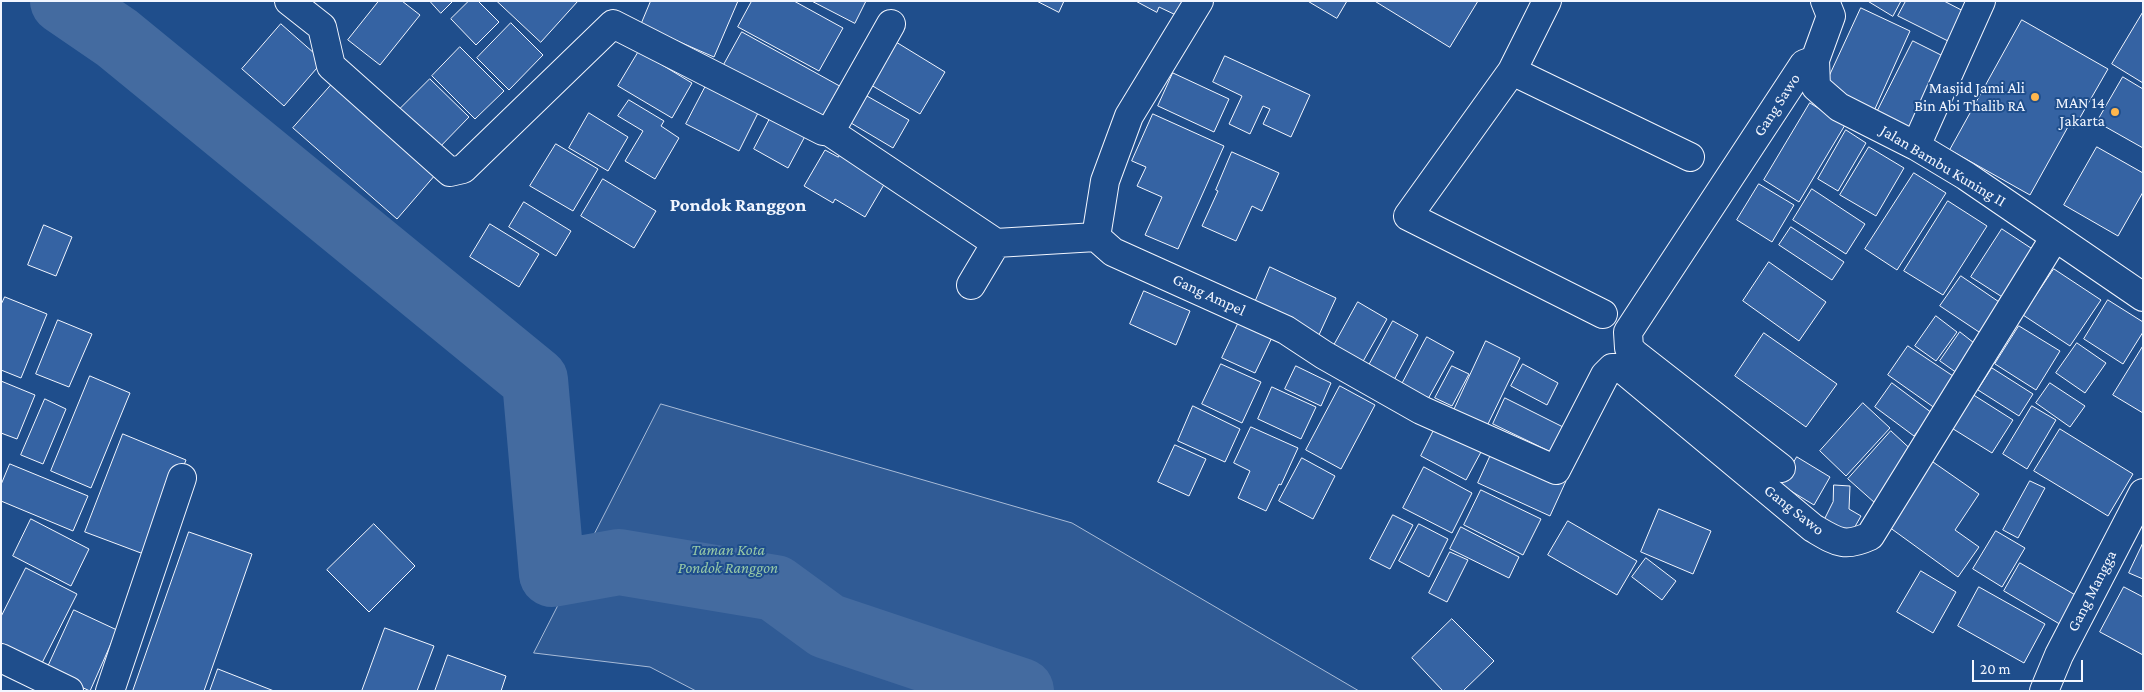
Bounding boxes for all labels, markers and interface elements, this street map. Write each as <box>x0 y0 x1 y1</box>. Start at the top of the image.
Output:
street label: Gang Sawo <box>1750 70 1804 140</box>
place label: Masjid Jami Ali Bin Abi Thalib RA <box>1914 78 2025 116</box>
marker: Masjid Jami Ali Bin Abi Thalib RA <box>2029 91 2041 103</box>
place label: MAN 14 Jakarta <box>2056 93 2105 131</box>
marker: MAN 14 Jakarta <box>2109 106 2121 118</box>
street label: Jalan Bambu Kuning II <box>1877 121 2009 211</box>
district label: Pondok Ranggon <box>670 194 806 216</box>
street label: Gang Ampel <box>1169 270 1249 320</box>
street label: Gang Sawo <box>1760 481 1828 539</box>
park label: Taman Kota Pondok Ranggon <box>678 540 778 578</box>
street label: Gang Mangga <box>2063 547 2121 635</box>
scale bar <box>1974 650 2085 682</box>
text: 20 m <box>1980 661 2011 677</box>

